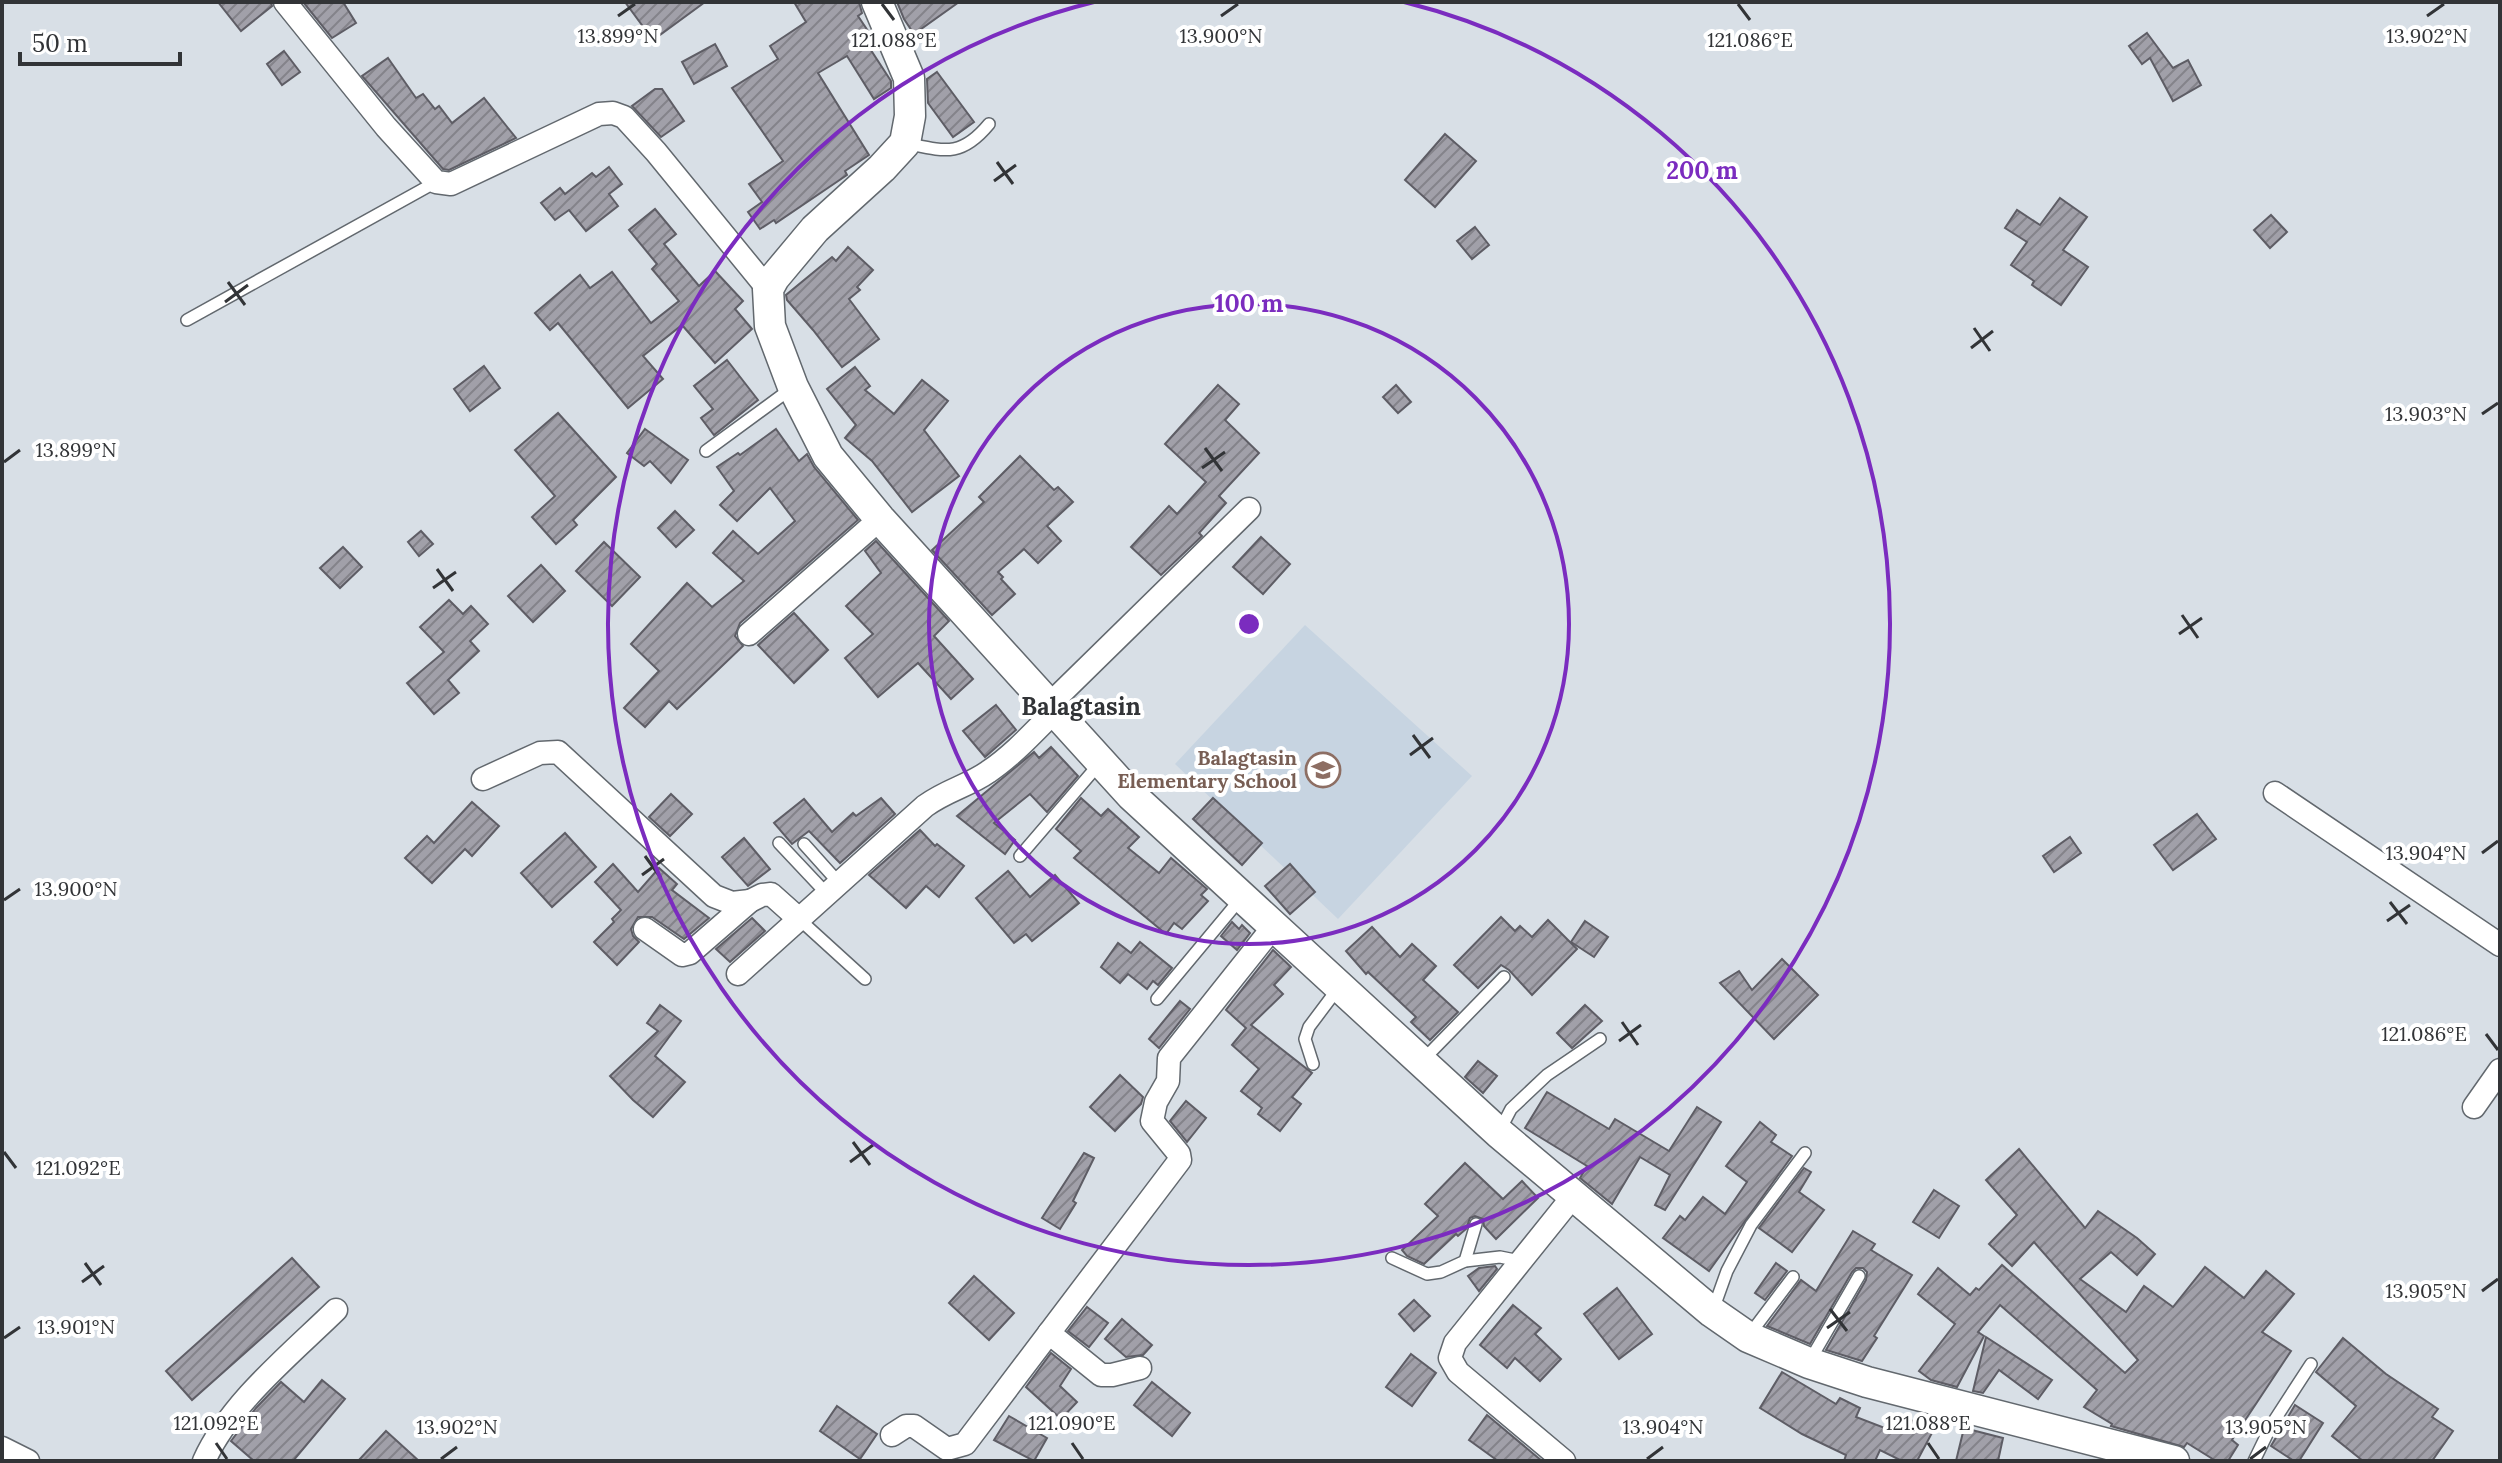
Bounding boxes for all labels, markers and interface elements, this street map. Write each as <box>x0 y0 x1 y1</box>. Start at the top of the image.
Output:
scale bar <box>20 16 180 66</box>
text: 13.899°N <box>578 23 658 48</box>
text: 13.900°N <box>1179 23 1263 48</box>
text: 13.902°N <box>2386 23 2468 48</box>
text: 121.088°E <box>851 27 937 52</box>
text: 121.086°E <box>1707 27 1793 52</box>
text: 50 m <box>32 28 88 59</box>
text: 200 m <box>1666 155 1738 186</box>
text: 100 m <box>1215 288 1283 319</box>
text: 13.903°N <box>2385 401 2467 426</box>
text: 13.899°N <box>36 437 116 462</box>
centre of rings <box>1235 610 1263 638</box>
district label: Balagtasin <box>1021 691 1141 722</box>
place label: Balagtasin Elementary School <box>1117 745 1297 793</box>
school or university icon: Balagtasin Elementary School <box>1304 751 1342 789</box>
text: 13.904°N <box>2385 840 2467 865</box>
text: 13.900°N <box>34 876 118 901</box>
text: 121.086°E <box>2381 1021 2467 1046</box>
text: 121.092°E <box>35 1155 121 1180</box>
text: 13.905°N <box>2385 1278 2467 1303</box>
text: 13.901°N <box>37 1314 115 1339</box>
text: 121.092°E <box>173 1410 259 1435</box>
text: 121.090°E <box>1029 1410 1115 1435</box>
text: 121.088°E <box>1885 1410 1971 1435</box>
text: 13.902°N <box>416 1414 498 1439</box>
text: 13.904°N <box>1622 1414 1704 1439</box>
text: 13.905°N <box>2225 1414 2307 1439</box>

